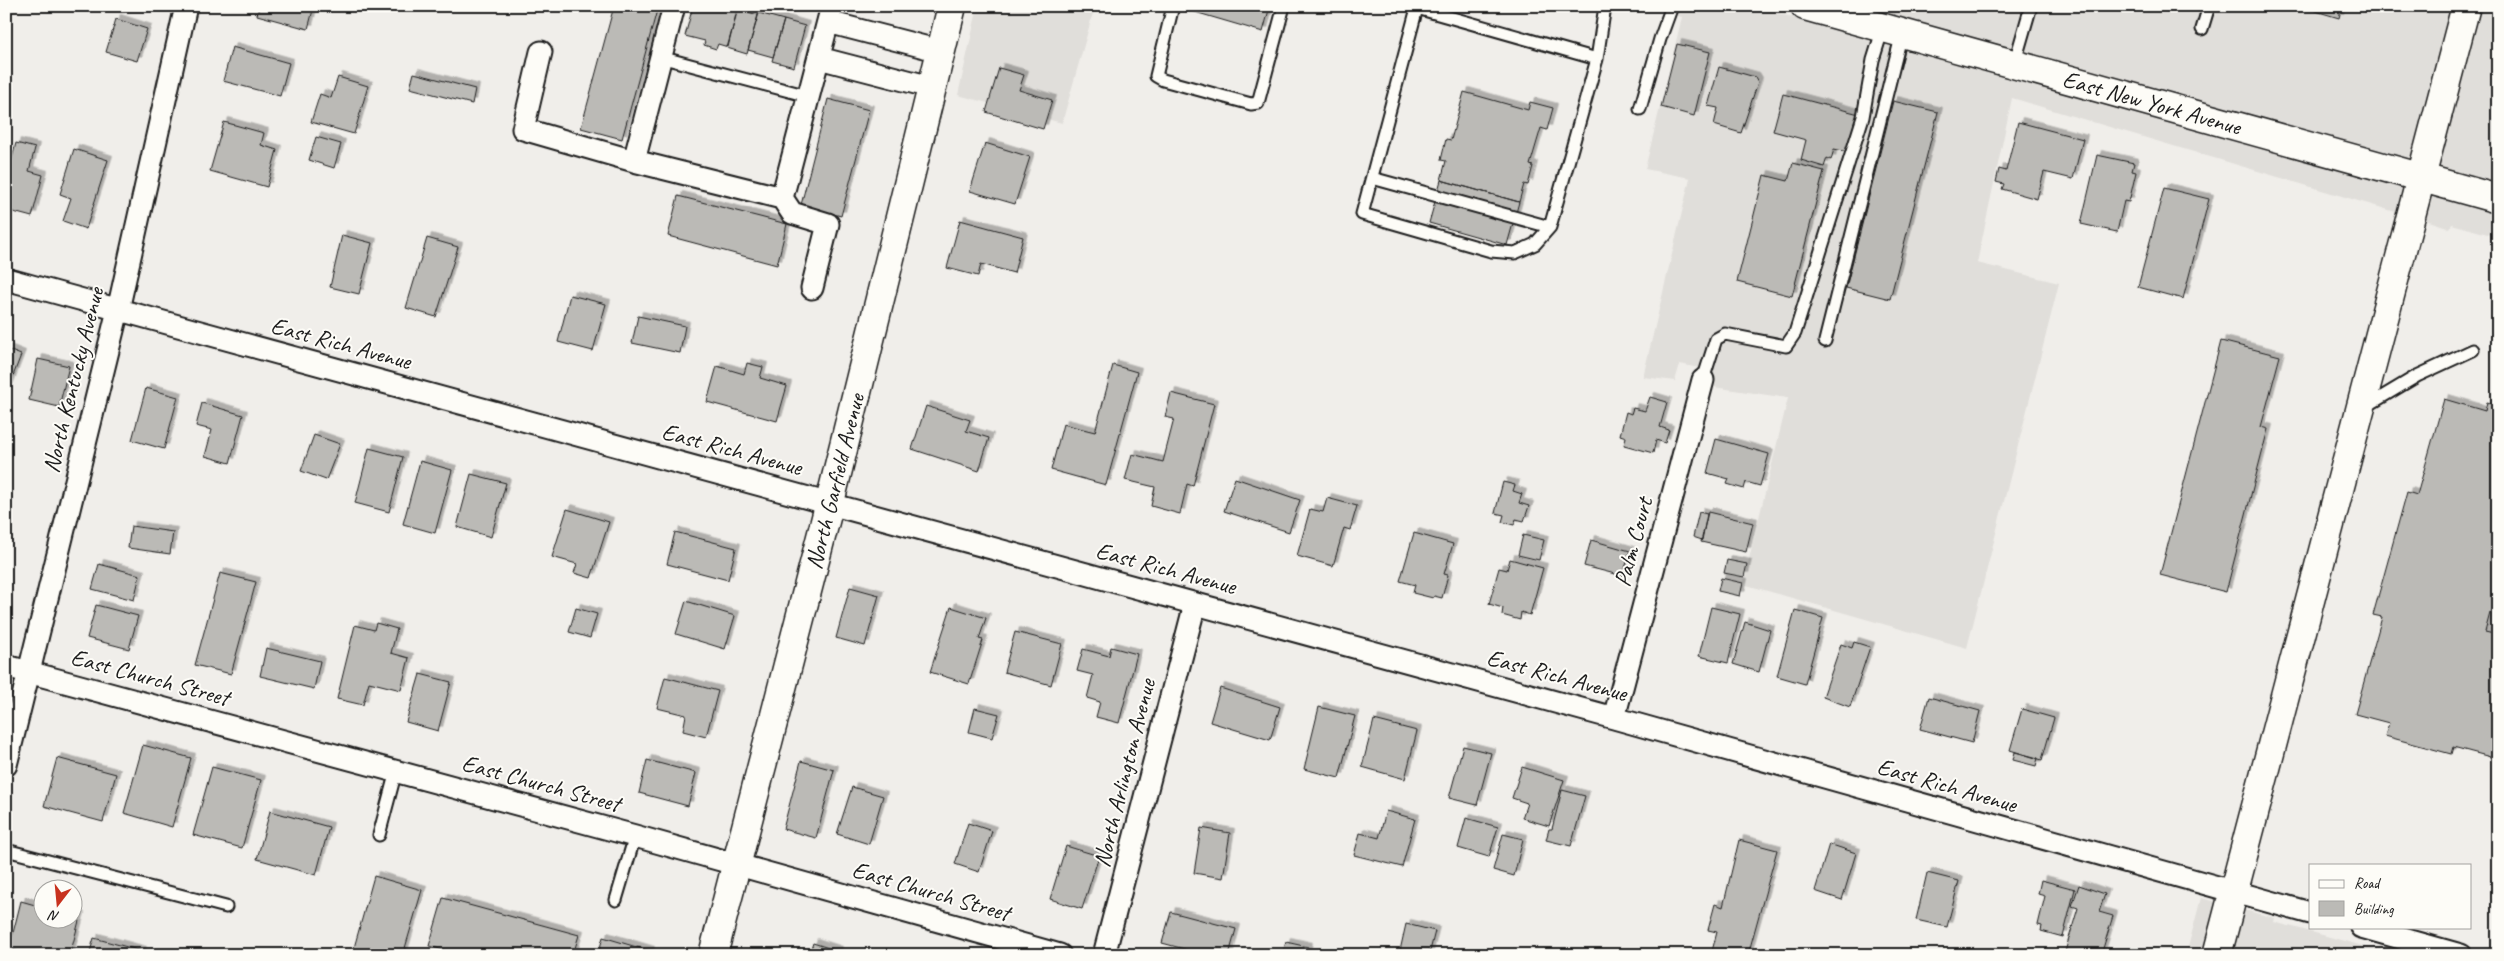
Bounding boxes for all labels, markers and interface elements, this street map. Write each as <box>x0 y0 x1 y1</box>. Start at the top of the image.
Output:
street label: East New York Avenue <box>2059 64 2246 142</box>
street label: North Kentucky Avenue <box>36 282 111 476</box>
street label: East Rich Avenue <box>268 310 416 377</box>
street label: North Garfield Avenue <box>798 388 872 572</box>
street label: East Rich Avenue <box>659 416 807 483</box>
street label: Palm Court <box>1607 492 1660 590</box>
street label: East Rich Avenue <box>1093 535 1241 602</box>
street label: East Church Street <box>68 642 235 713</box>
street label: East Rich Avenue <box>1484 642 1632 709</box>
street label: North Arlington Avenue <box>1086 674 1162 870</box>
street label: East Church Street <box>459 748 626 819</box>
street label: East Rich Avenue <box>1874 751 2022 820</box>
street label: East Church Street <box>849 854 1016 929</box>
legend <box>2309 864 2472 928</box>
text: Road <box>2354 874 2381 893</box>
north arrow <box>32 878 82 928</box>
text: Building <box>2354 900 2394 919</box>
text: N <box>46 906 61 925</box>

